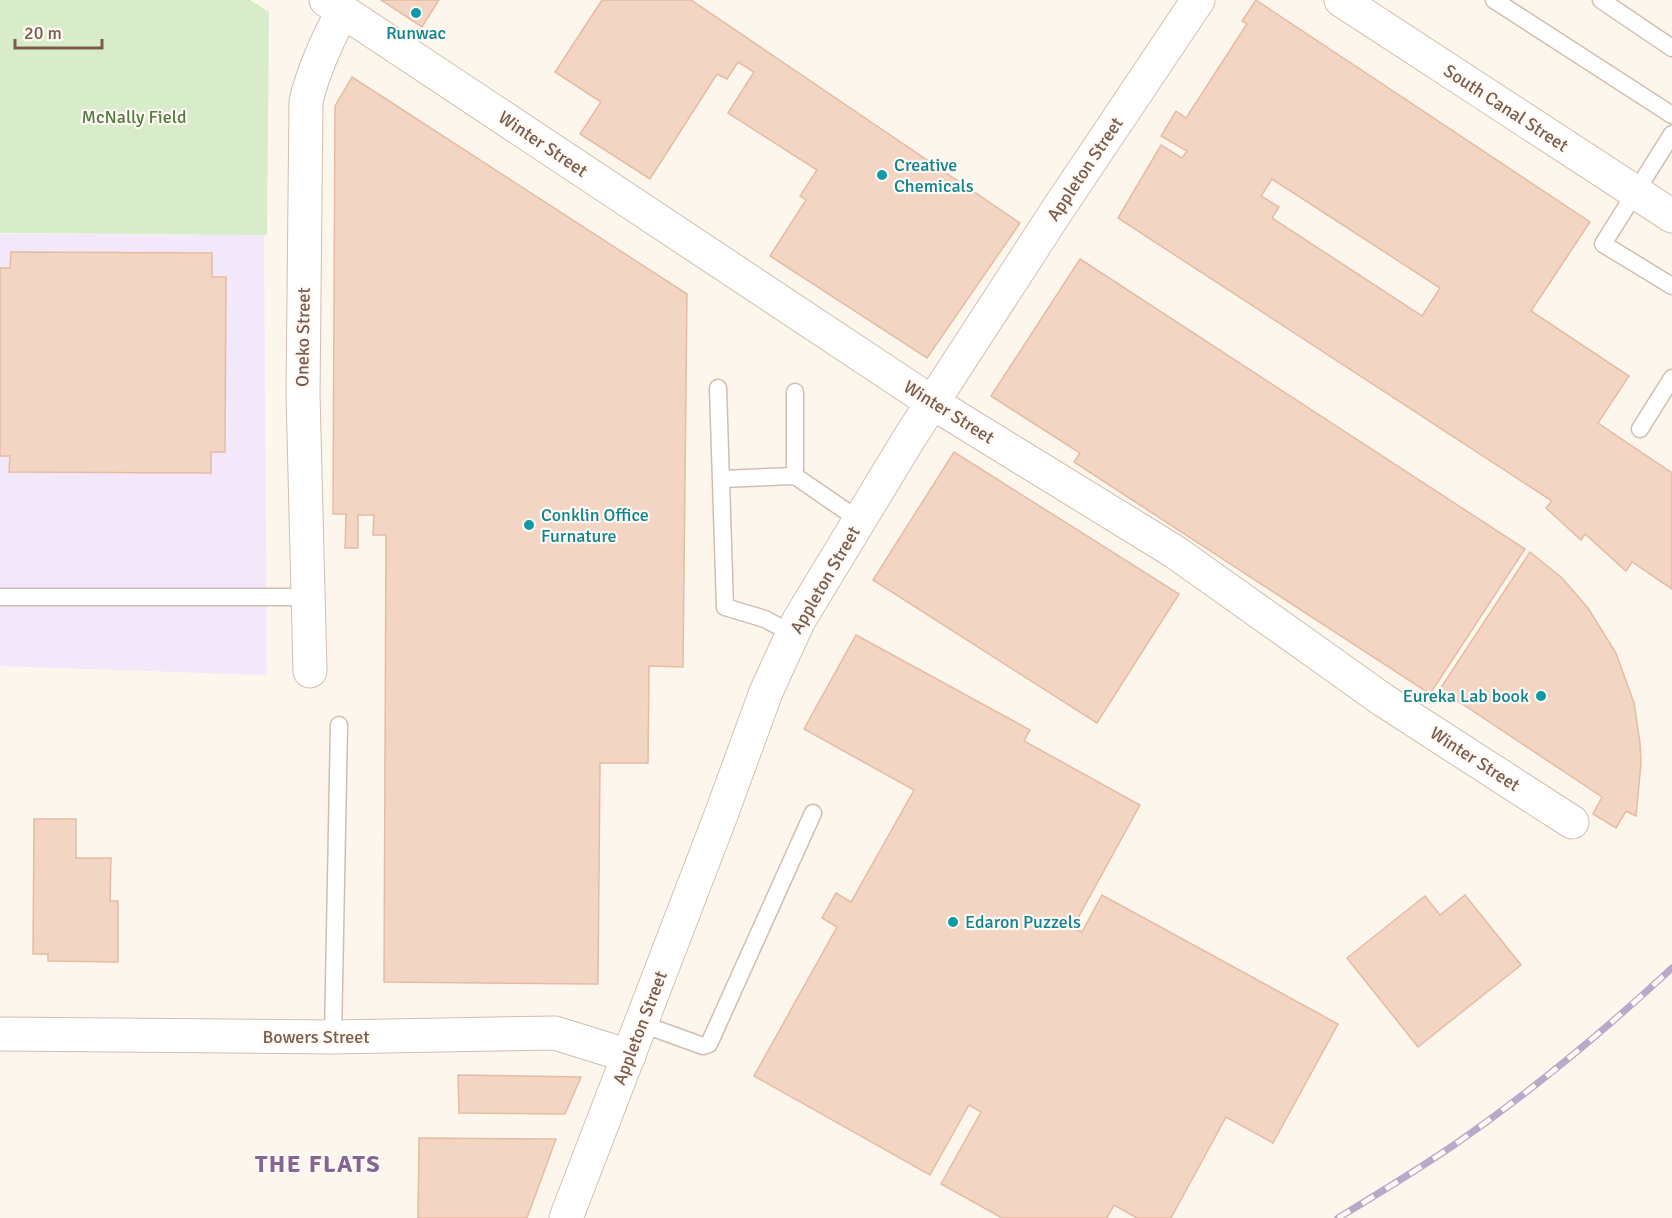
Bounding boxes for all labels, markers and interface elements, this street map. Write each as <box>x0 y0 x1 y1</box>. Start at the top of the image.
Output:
marker: Runwac <box>409 6 423 20</box>
scale bar <box>15 12 102 50</box>
text: 20 m <box>24 22 62 44</box>
place label: Runwac <box>386 22 446 44</box>
street label: South Canal Street <box>1440 59 1572 157</box>
park label: McNally Field <box>82 106 186 128</box>
street label: Winter Street <box>494 106 592 182</box>
street label: Appleton Street <box>1042 113 1128 225</box>
place label: Creative Chemicals <box>894 154 974 197</box>
marker: Creative Chemicals <box>875 168 889 182</box>
street label: Oneko Street <box>291 287 315 387</box>
street label: Winter Street <box>900 375 998 449</box>
place label: Conklin Office Furnature <box>541 504 649 547</box>
marker: Conklin Office Furnature <box>522 518 536 532</box>
street label: Appleton Street <box>785 522 865 638</box>
place label: Eureka Lab book <box>1403 685 1529 707</box>
marker: Eureka Lab book <box>1534 689 1548 703</box>
street label: Winter Street <box>1426 722 1524 796</box>
place label: Edaron Puzzels <box>965 911 1081 933</box>
marker: Edaron Puzzels <box>946 915 960 929</box>
street label: Appleton Street <box>608 968 672 1088</box>
street label: Bowers Street <box>262 1026 370 1048</box>
district label: THE FLATS <box>255 1149 381 1179</box>

